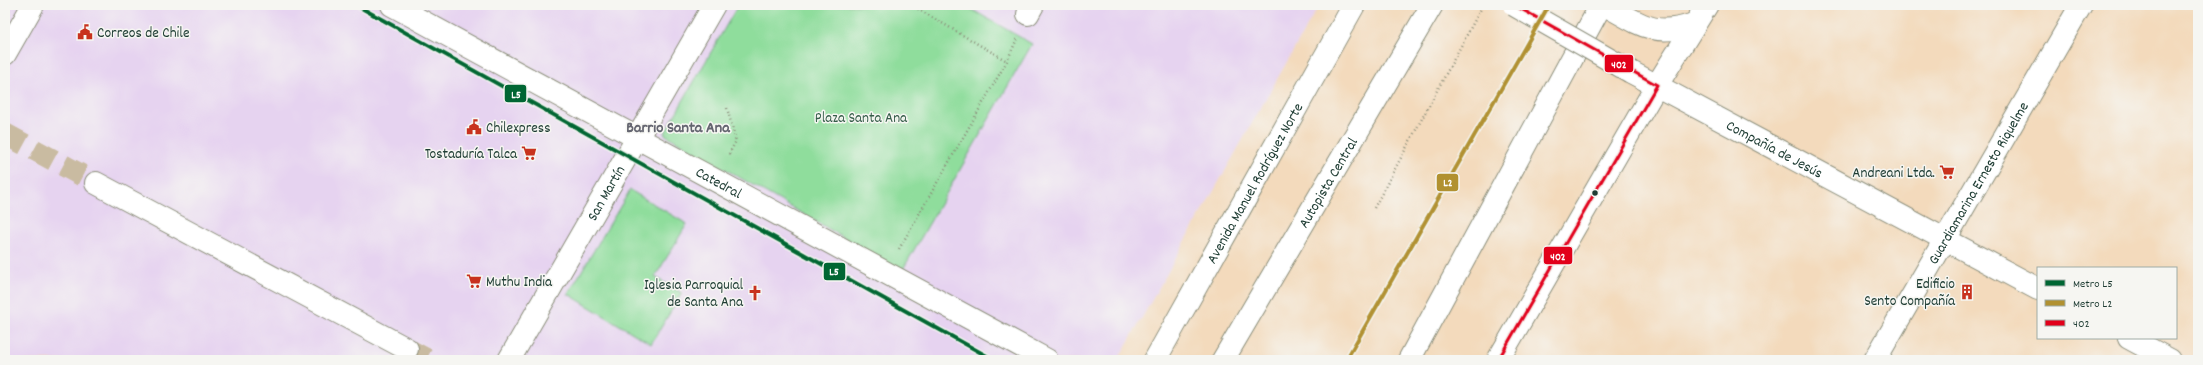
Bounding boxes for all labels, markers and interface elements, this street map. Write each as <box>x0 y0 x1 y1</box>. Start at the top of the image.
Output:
public building icon: Correos de Chile <box>76 23 94 41</box>
place label: Correos de Chile <box>97 23 190 45</box>
line badge: 402 <box>1604 54 1634 73</box>
text: 402 <box>1611 58 1627 74</box>
line badge: L5 <box>504 84 527 103</box>
text: L5 <box>511 88 521 104</box>
street label: Guardiamarina Ernesto Riquelme <box>1924 98 2036 269</box>
street label: Avenida Manuel Rodríguez Norte <box>1202 99 1310 268</box>
park label: Plaza Santa Ana <box>815 108 908 130</box>
street label: Compañía de Jesús <box>1722 116 1826 185</box>
district label: Barrio Santa Ana <box>626 117 731 140</box>
public building icon: Chilexpress <box>465 118 483 136</box>
place label: Chilexpress <box>486 118 550 140</box>
street label: Autopista Central <box>1294 134 1365 233</box>
place label: Tostaduría Talca <box>425 144 518 166</box>
supermarket icon: Tostaduría Talca <box>520 144 538 162</box>
street label: San Martín <box>583 162 632 226</box>
street label: Catedral <box>691 162 746 206</box>
place label: Andreani Ltda. <box>1852 163 1935 185</box>
supermarket icon: Andreani Ltda. <box>1938 163 1956 181</box>
line badge: L2 <box>1436 173 1459 192</box>
text: L2 <box>1443 176 1453 192</box>
unlabelled marker <box>1590 188 1600 198</box>
line badge: 402 <box>1543 246 1573 265</box>
text: 402 <box>1550 250 1566 266</box>
line badge: L5 <box>823 262 846 281</box>
text: L5 <box>829 265 839 281</box>
legend <box>2037 267 2177 339</box>
supermarket icon: Muthu India <box>465 272 483 290</box>
place label: Muthu India <box>486 272 553 294</box>
place label: Edificio Sento Compañía <box>1864 274 1956 313</box>
place label: Iglesia Parroquial de Santa Ana <box>644 275 744 314</box>
text: Metro L5 <box>2073 276 2113 293</box>
building icon: Edificio Sento Compañía <box>1958 283 1976 301</box>
church icon: Iglesia Parroquial de Santa Ana <box>746 284 764 302</box>
text: Metro L2 <box>2073 296 2112 313</box>
text: 402 <box>2073 316 2090 333</box>

